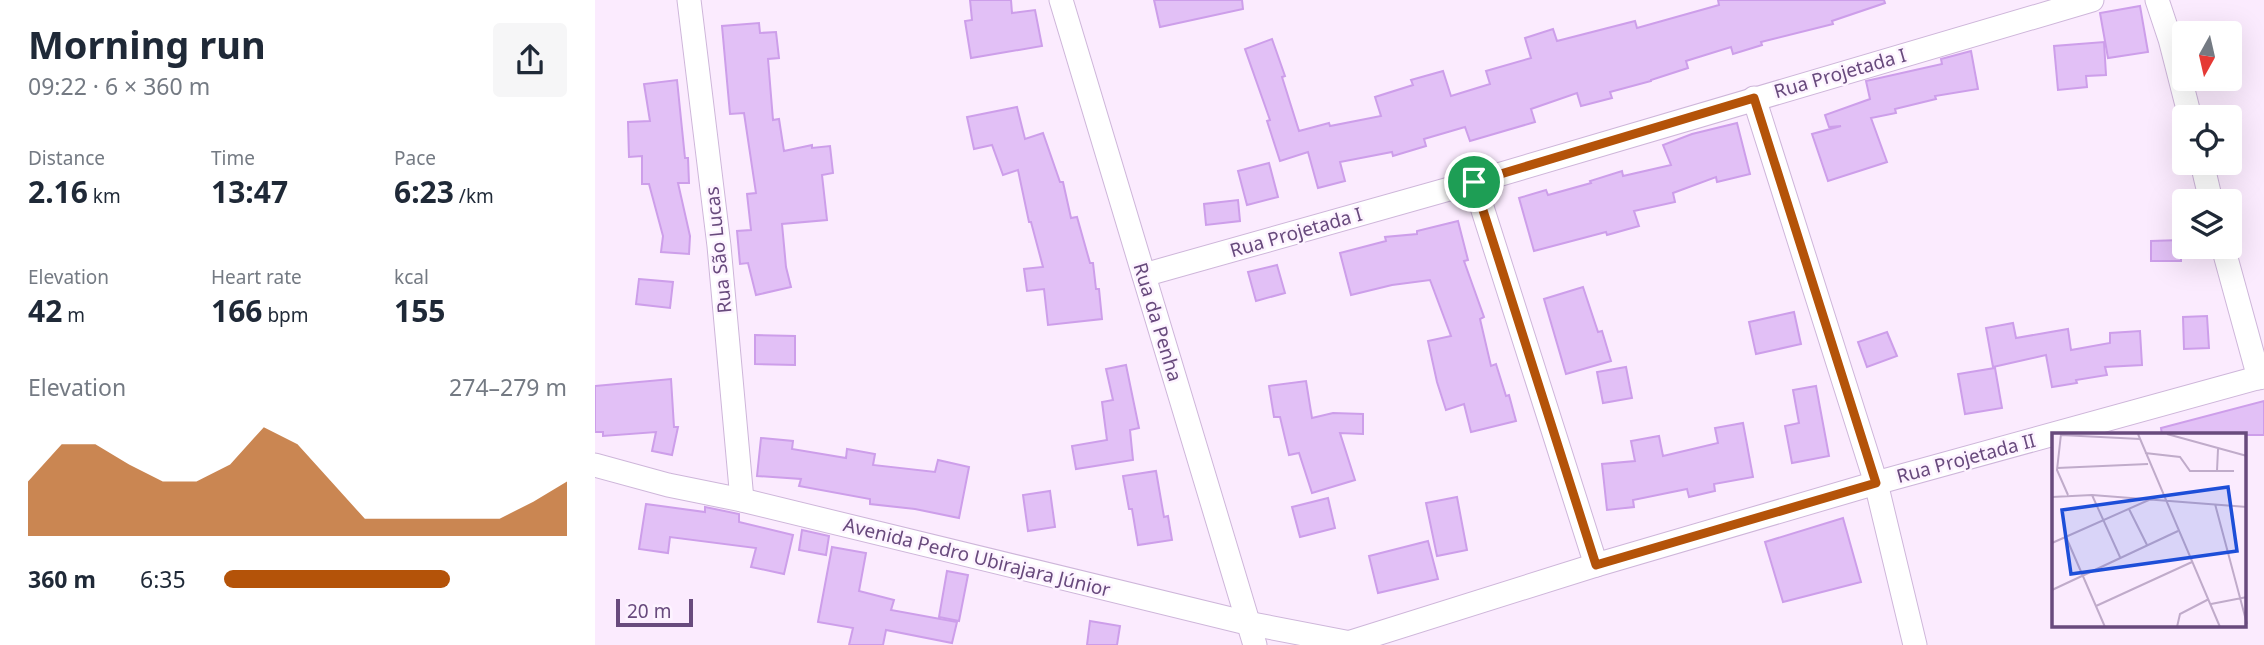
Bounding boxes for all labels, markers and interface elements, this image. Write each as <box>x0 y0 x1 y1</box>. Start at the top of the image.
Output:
text: Morning run <box>28 18 266 70</box>
north arrow <box>2172 21 2242 91</box>
map controls <box>2172 21 2242 259</box>
button: share <box>493 23 567 97</box>
street label: Rua Projetada I <box>1771 42 1909 104</box>
text: 09:22 · 6 × 360 m <box>28 70 210 102</box>
button: locate <box>2172 105 2242 175</box>
text: Distance <box>28 145 105 171</box>
text: Time <box>211 145 255 171</box>
text: Pace <box>394 145 436 171</box>
pin <box>1444 152 1504 212</box>
icon: arrive <box>1455 163 1493 201</box>
text: 2.16 <box>28 171 88 212</box>
text: 13:47 <box>211 171 288 212</box>
text: 6:23 <box>394 171 454 212</box>
text: km <box>88 183 121 209</box>
text: /km <box>454 183 494 209</box>
street label: Rua São Lucas <box>698 185 738 315</box>
button: layers <box>2172 189 2242 259</box>
street label: Rua Projetada I <box>1227 201 1365 263</box>
street label: Rua da Penha <box>1128 259 1188 385</box>
text: Elevation <box>28 264 109 290</box>
text: Heart rate <box>211 264 302 290</box>
text: kcal <box>394 264 429 290</box>
text: 42 <box>28 290 62 331</box>
text: 166 <box>211 290 262 331</box>
text: 155 <box>394 290 445 331</box>
text: m <box>62 302 85 328</box>
text: bpm <box>262 302 309 328</box>
text: Elevation <box>28 371 126 403</box>
text: 274–279 m <box>449 371 567 403</box>
street label: Rua Projetada II <box>1894 427 2038 489</box>
inset map <box>2052 433 2247 628</box>
street label: Avenida Pedro Ubirajara Júnior <box>841 511 1113 603</box>
text: 360 m <box>28 563 96 595</box>
text: 6:35 <box>140 563 186 595</box>
scale bar <box>616 596 693 628</box>
text: 20 m <box>627 598 671 624</box>

